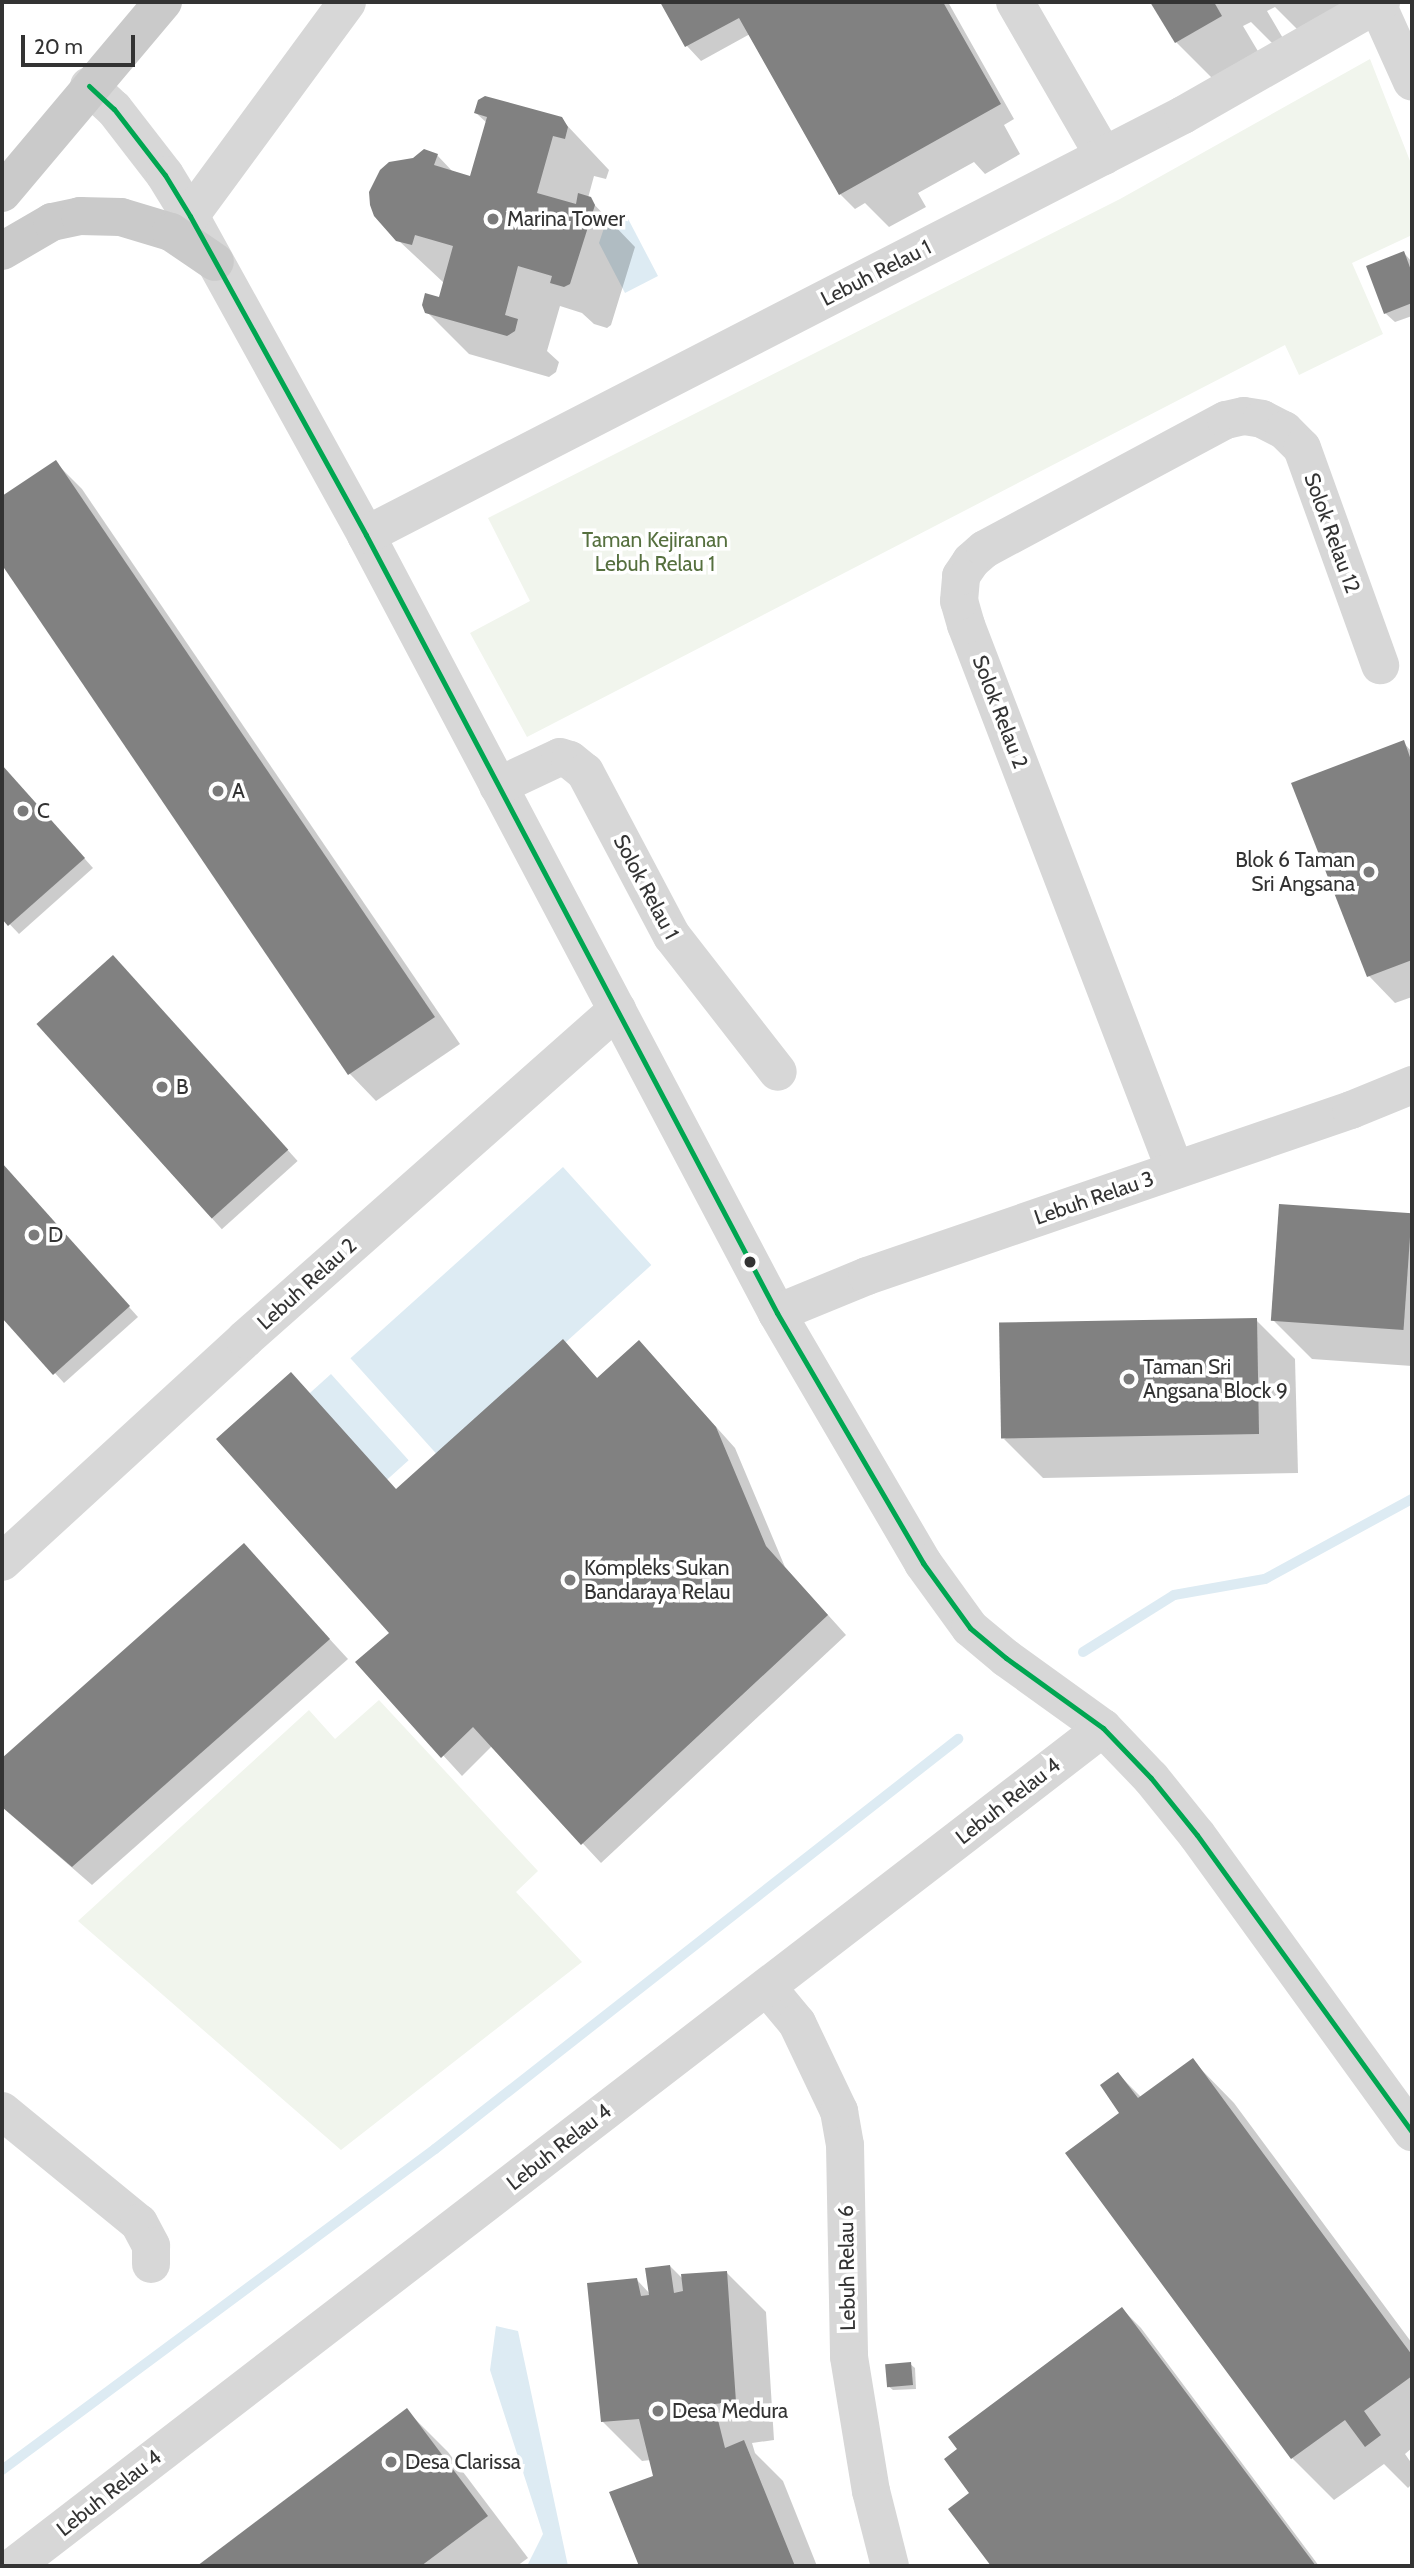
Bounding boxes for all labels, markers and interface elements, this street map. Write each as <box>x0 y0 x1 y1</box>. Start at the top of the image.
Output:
scale bar <box>24 21 138 65</box>
text: 20 m <box>34 34 83 59</box>
place label: Marina Tower <box>507 206 625 232</box>
marker: Marina Tower <box>485 211 501 227</box>
street label: Lebuh Relau 1 <box>817 234 935 312</box>
street label: Solok Relau 12 <box>1299 469 1365 597</box>
park label: Taman Kejiranan Lebuh Relau 1 <box>582 527 728 577</box>
street label: Solok Relau 2 <box>967 652 1033 772</box>
place label: A <box>232 778 245 804</box>
marker: A <box>210 783 226 799</box>
place label: C <box>37 798 50 824</box>
marker: C <box>15 803 31 819</box>
street label: Solok Relau 1 <box>608 830 684 944</box>
place label: Blok 6 Taman Sri Angsana <box>1235 847 1355 897</box>
marker: Blok 6 Taman Sri Angsana <box>1361 864 1377 880</box>
place label: B <box>176 1074 189 1100</box>
marker: B <box>154 1079 170 1095</box>
street label: Lebuh Relau 3 <box>1031 1166 1157 1230</box>
place label: D <box>48 1222 63 1248</box>
marker: D <box>26 1227 42 1243</box>
street label: Lebuh Relau 2 <box>252 1233 362 1335</box>
unlabelled marker <box>743 1255 757 1269</box>
place label: Taman Sri Angsana Block 9 <box>1143 1354 1288 1404</box>
marker: Taman Sri Angsana Block 9 <box>1121 1371 1137 1387</box>
place label: Kompleks Sukan Bandaraya Relau <box>584 1555 731 1605</box>
marker: Kompleks Sukan Bandaraya Relau <box>562 1572 578 1588</box>
street label: Lebuh Relau 4 <box>951 1752 1065 1850</box>
street label: Lebuh Relau 4 <box>502 2098 616 2196</box>
street label: Lebuh Relau 6 <box>833 2205 861 2331</box>
place label: Desa Medura <box>672 2398 788 2424</box>
marker: Desa Medura <box>650 2403 666 2419</box>
street label: Lebuh Relau 4 <box>52 2444 166 2542</box>
place label: Desa Clarissa <box>405 2449 521 2475</box>
marker: Desa Clarissa <box>383 2454 399 2470</box>

